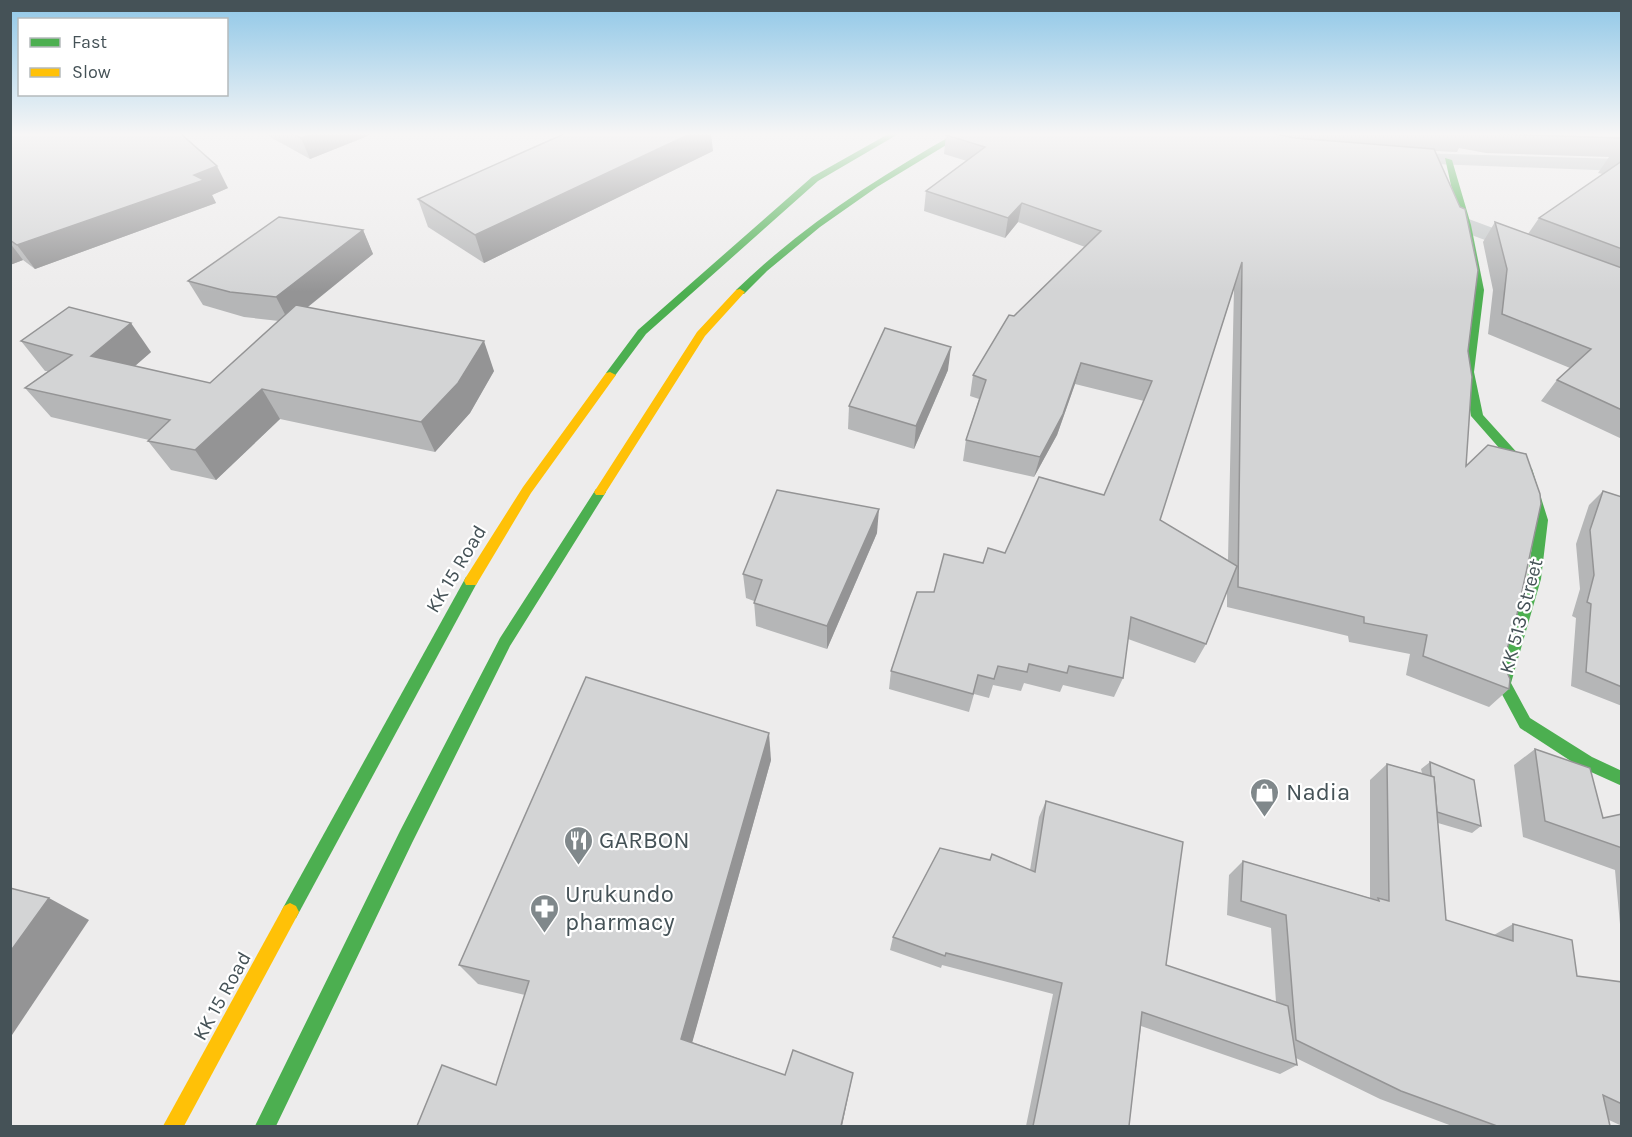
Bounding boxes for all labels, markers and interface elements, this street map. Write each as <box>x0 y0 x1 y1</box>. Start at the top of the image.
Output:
legend <box>18 18 228 96</box>
text: Fast <box>72 31 107 53</box>
text: Slow <box>72 61 111 83</box>
street label: KK 15 Road <box>421 521 491 617</box>
street label: KK 513 Street <box>1495 555 1548 676</box>
shop icon: Nadia <box>1249 776 1281 818</box>
place label: Nadia <box>1286 778 1350 806</box>
restaurant icon: GARBON <box>562 824 594 866</box>
place label: GARBON <box>599 826 690 854</box>
place label: Urukundo pharmacy <box>565 880 675 936</box>
pharmacy icon: Urukundo pharmacy <box>528 892 560 934</box>
street label: KK 15 Road <box>188 948 256 1044</box>

